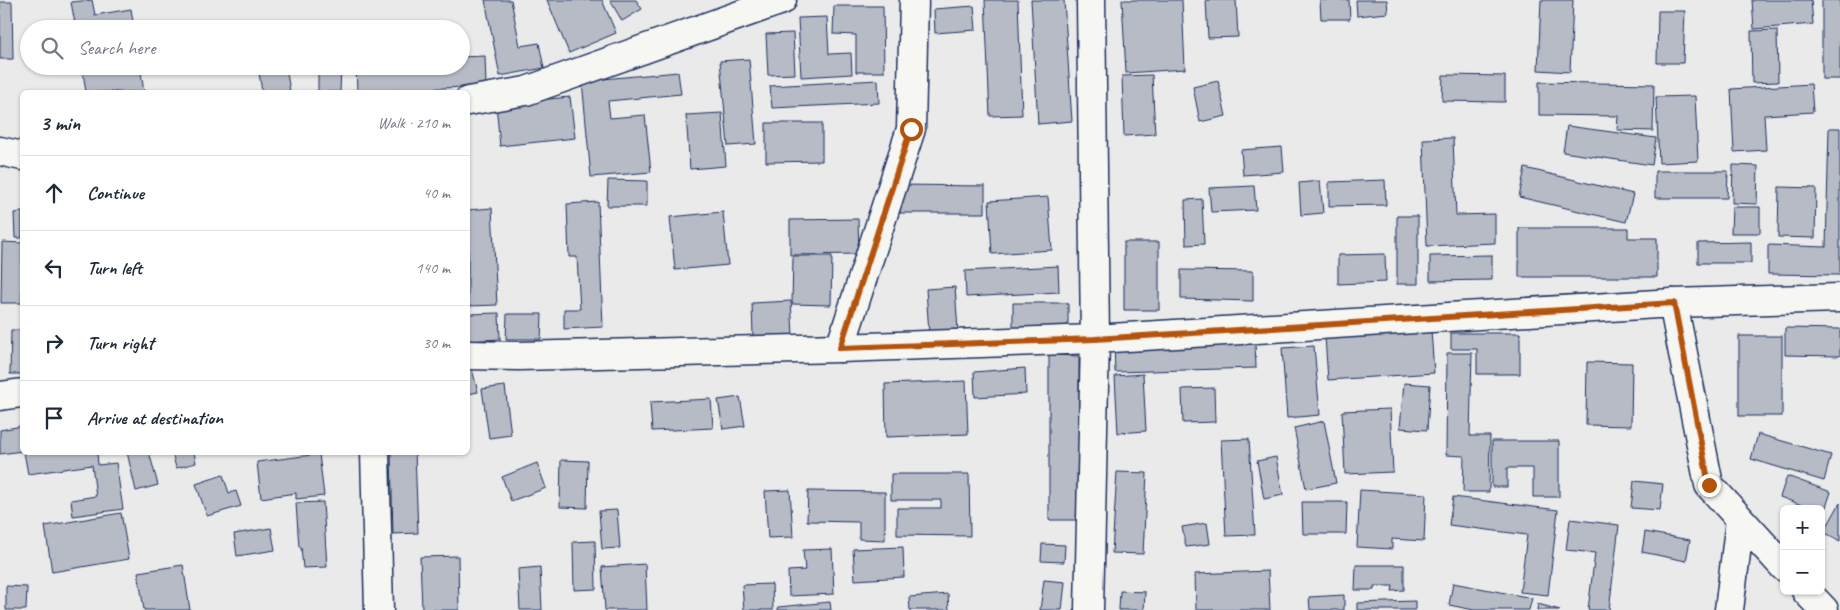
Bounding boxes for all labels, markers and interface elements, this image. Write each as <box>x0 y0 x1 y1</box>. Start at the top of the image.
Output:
search box <box>20 20 470 75</box>
icon: search <box>38 34 66 62</box>
text: Search here <box>78 36 155 60</box>
text: 3 min <box>40 110 80 136</box>
text: Walk · 210 m <box>378 113 450 133</box>
route start <box>900 118 923 141</box>
icon: ahead <box>40 179 68 207</box>
text: Continue <box>87 181 144 205</box>
text: 40 m <box>423 183 450 203</box>
icon: left <box>40 254 68 282</box>
text: Turn left <box>87 256 142 280</box>
text: 140 m <box>416 258 450 278</box>
icon: right <box>40 329 68 357</box>
text: Turn right <box>87 331 154 355</box>
text: 30 m <box>423 333 450 353</box>
icon: arrive <box>40 404 68 432</box>
text: Arrive at destination <box>87 406 223 430</box>
route end <box>1698 474 1721 497</box>
map controls <box>1780 505 1825 595</box>
button: + <box>1780 505 1825 550</box>
button: − <box>1780 550 1825 595</box>

